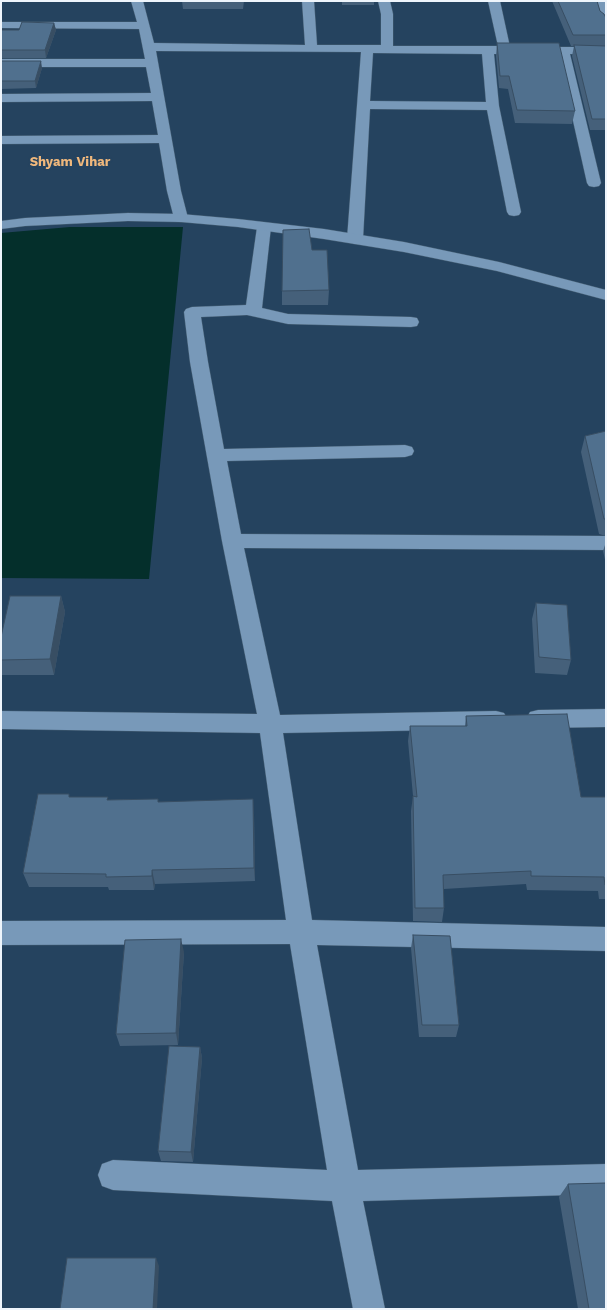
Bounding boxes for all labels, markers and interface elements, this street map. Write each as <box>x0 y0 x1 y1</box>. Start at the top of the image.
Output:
district label: Shyam Vihar <box>30 154 110 170</box>

